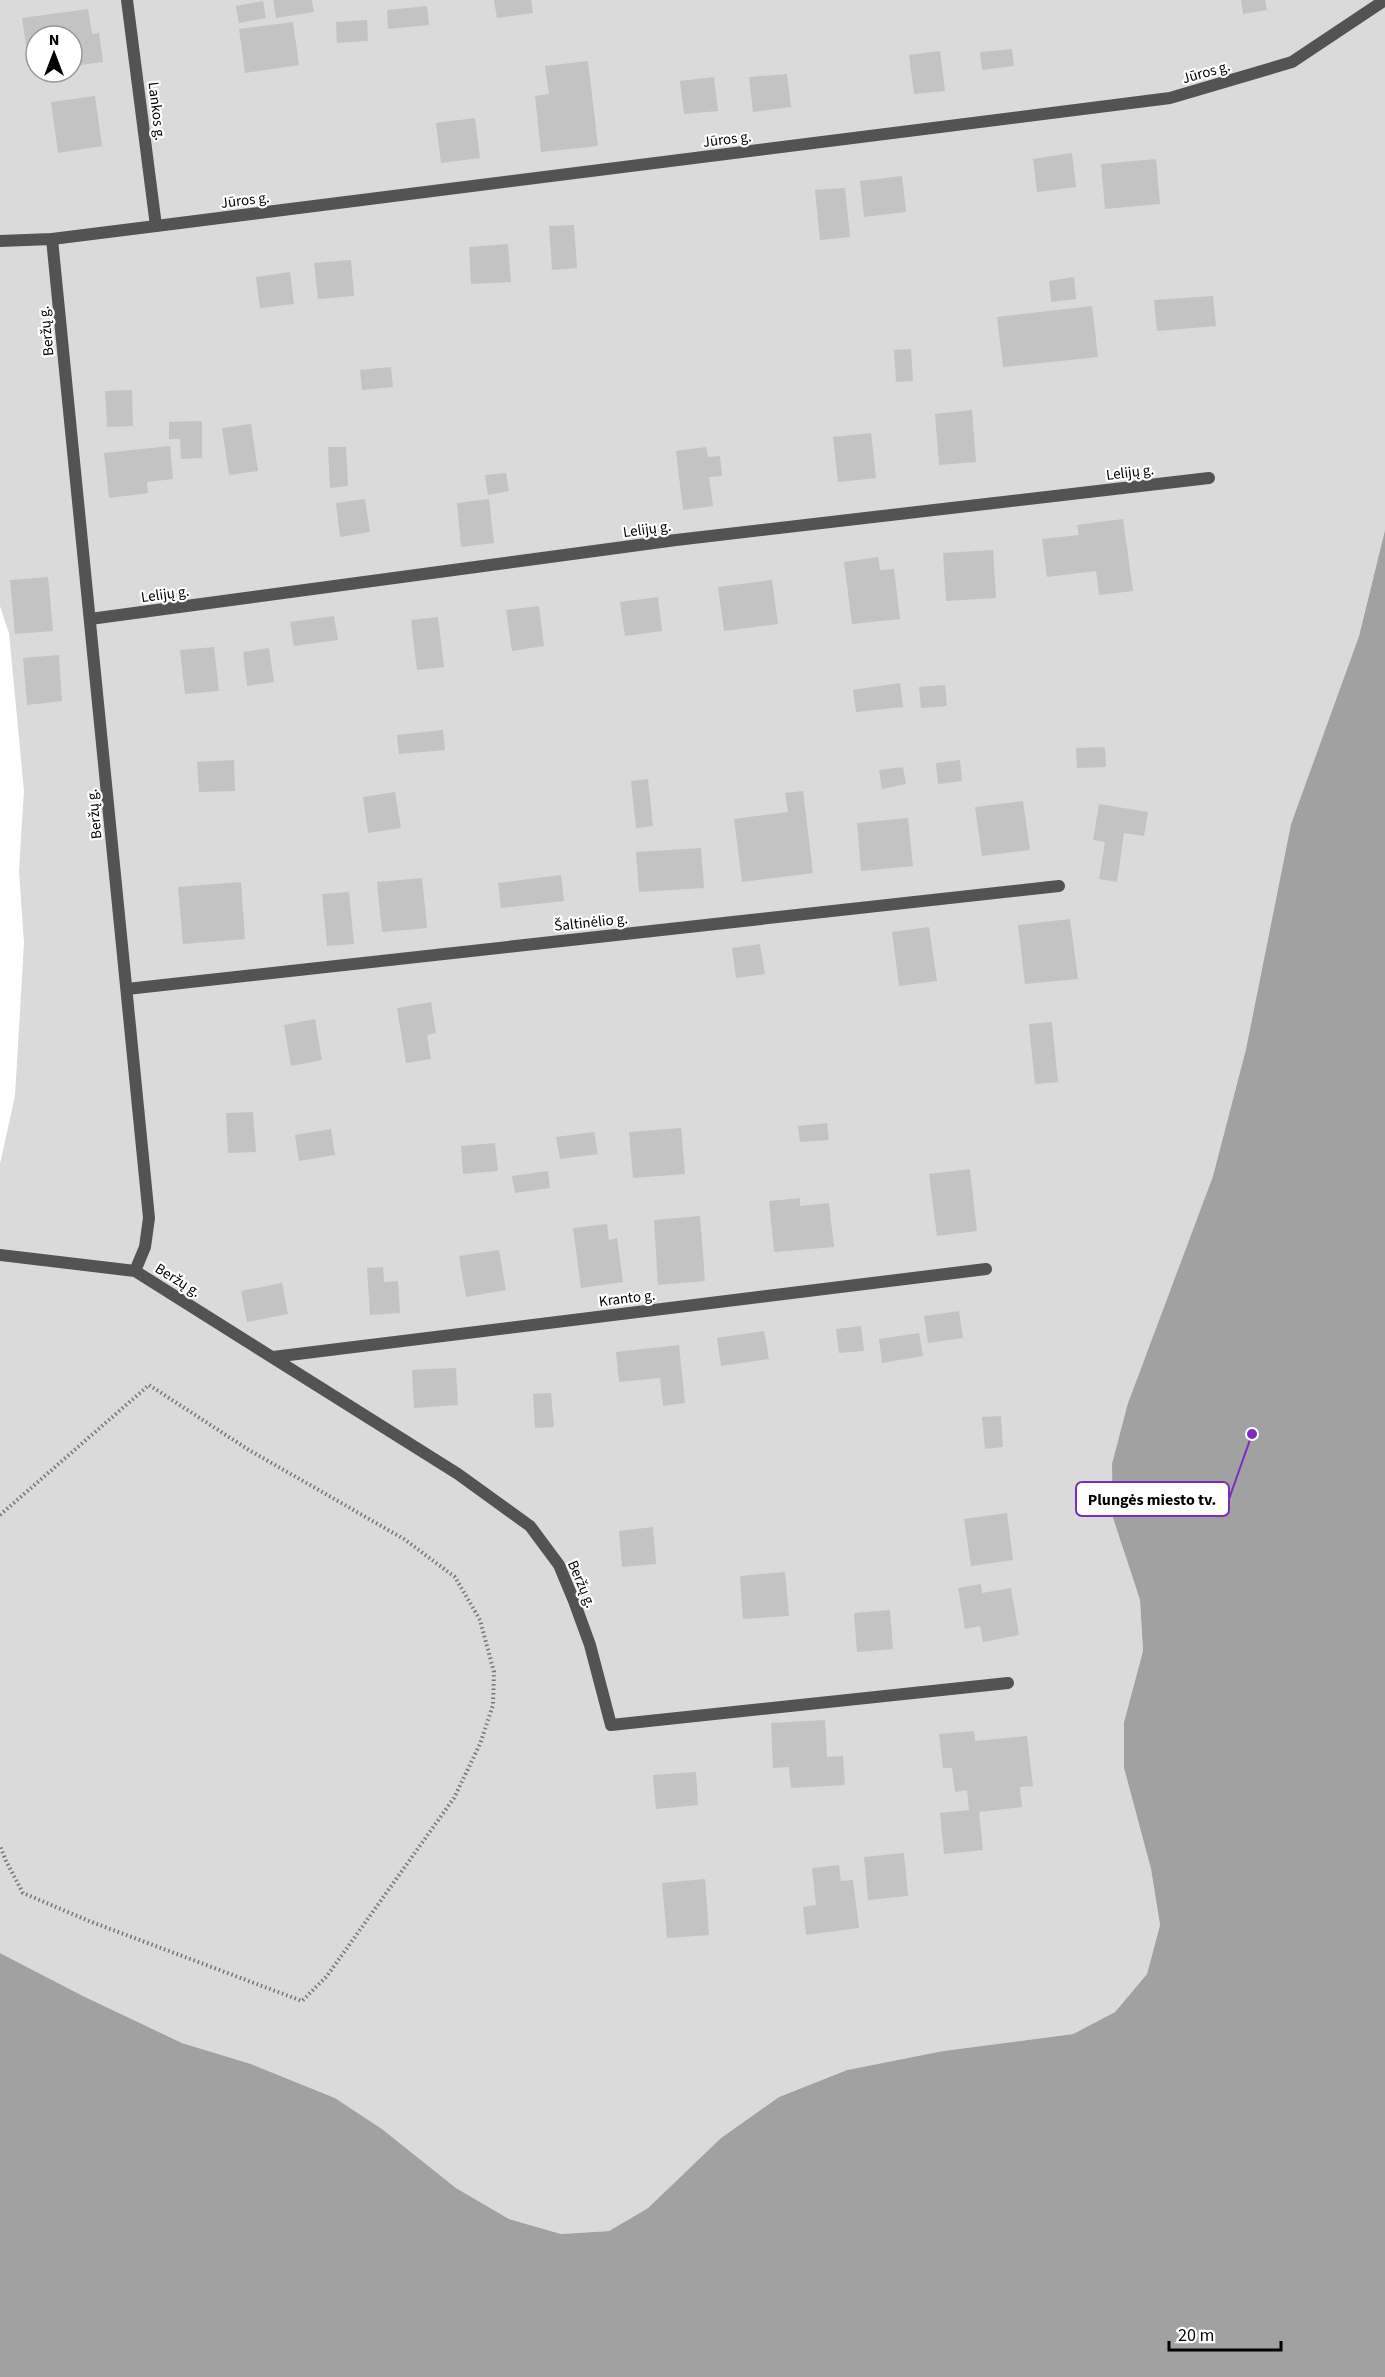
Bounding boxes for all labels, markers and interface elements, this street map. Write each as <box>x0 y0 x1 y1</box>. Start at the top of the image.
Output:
north arrow <box>24 24 84 84</box>
text: N <box>49 29 59 51</box>
street label: Jūros g. <box>1180 56 1233 89</box>
street label: Lankos g. <box>142 81 171 142</box>
street label: Jūros g. <box>701 126 753 153</box>
street label: Jūros g. <box>219 187 271 214</box>
street label: Beržų g. <box>33 305 60 357</box>
street label: Lelijų g. <box>1105 459 1155 486</box>
street label: Lelijų g. <box>622 516 672 543</box>
street label: Lelijų g. <box>140 581 190 608</box>
street label: Beržų g. <box>81 788 108 840</box>
street label: Šaltinėlio g. <box>553 908 629 937</box>
street label: Beržų g. <box>151 1258 205 1303</box>
street label: Kranto g. <box>598 1285 656 1312</box>
callout: Plungės miesto tv. <box>1076 1482 1229 1516</box>
text: Plungės miesto tv. <box>1088 1489 1216 1511</box>
street label: Beržų g. <box>562 1557 601 1611</box>
scale bar <box>1169 2314 1282 2352</box>
text: 20 m <box>1178 2323 1214 2348</box>

